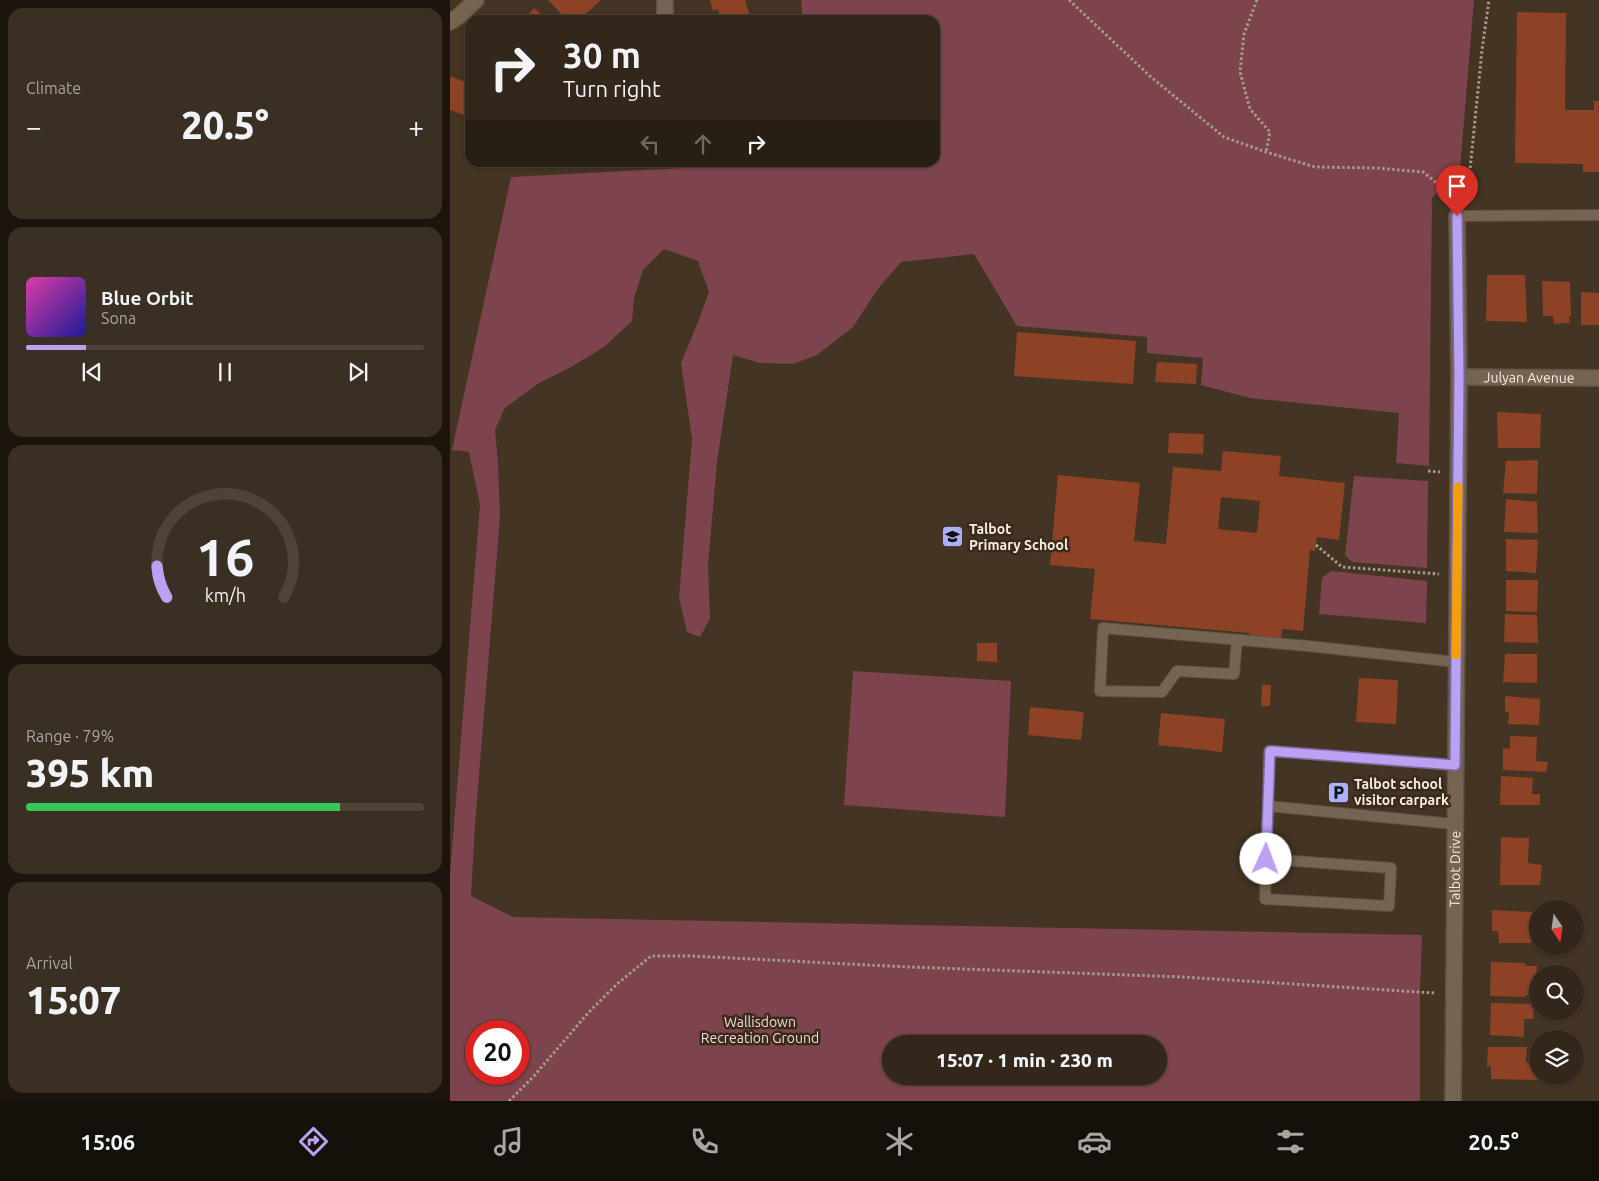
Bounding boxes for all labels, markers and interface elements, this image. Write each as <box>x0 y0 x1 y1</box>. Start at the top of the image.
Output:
icon: right <box>480 35 545 100</box>
text: 30 m <box>563 35 641 75</box>
text: Turn right <box>563 76 661 101</box>
text: Climate <box>26 79 81 97</box>
text: 20.5° <box>181 104 269 146</box>
text: − <box>26 111 42 142</box>
text: + <box>408 111 424 142</box>
icon: left <box>636 130 664 158</box>
icon: ahead <box>689 130 717 158</box>
icon: right <box>742 130 770 158</box>
pin <box>1436 165 1478 216</box>
icon: arrive <box>1443 172 1471 200</box>
text: Blue Orbit <box>101 287 194 309</box>
text: Sona <box>101 309 136 327</box>
icon: previous <box>78 358 106 386</box>
icon: pause <box>211 358 239 386</box>
icon: next <box>344 358 372 386</box>
street label: Julyan Avenue <box>1483 369 1575 386</box>
place label: Talbot Primary School <box>969 521 1068 553</box>
school or university icon: Talbot Primary School <box>941 525 965 549</box>
text: 16 <box>196 528 254 586</box>
text: km/h <box>204 585 246 605</box>
text: Range · 79% <box>26 727 114 745</box>
text: 395 km <box>26 752 154 794</box>
place label: Talbot school visitor carpark <box>1354 776 1449 808</box>
parking icon: Talbot school visitor carpark <box>1326 780 1350 804</box>
street label: Talbot Drive <box>1447 831 1463 907</box>
position arrow <box>1239 832 1291 884</box>
north arrow <box>1529 900 1584 955</box>
map controls <box>1529 900 1584 1085</box>
text: Arrival <box>26 954 73 972</box>
button: search <box>1529 965 1584 1020</box>
text: 15:07 <box>26 979 121 1021</box>
park label: Wallisdown Recreation Ground <box>701 1014 819 1046</box>
speed limit sign: 20 <box>465 1020 530 1085</box>
button: layers <box>1529 1030 1584 1085</box>
text: 15:07 · 1 min · 230 m <box>936 1049 1113 1071</box>
icon: directions <box>296 1124 331 1159</box>
icon: music <box>491 1124 526 1159</box>
icon: phone <box>687 1124 722 1159</box>
icon: climate <box>882 1124 917 1159</box>
icon: car <box>1077 1124 1112 1159</box>
icon: filters <box>1273 1124 1308 1159</box>
text: 15:06 <box>80 1129 135 1154</box>
text: 20.5° <box>1468 1129 1519 1154</box>

